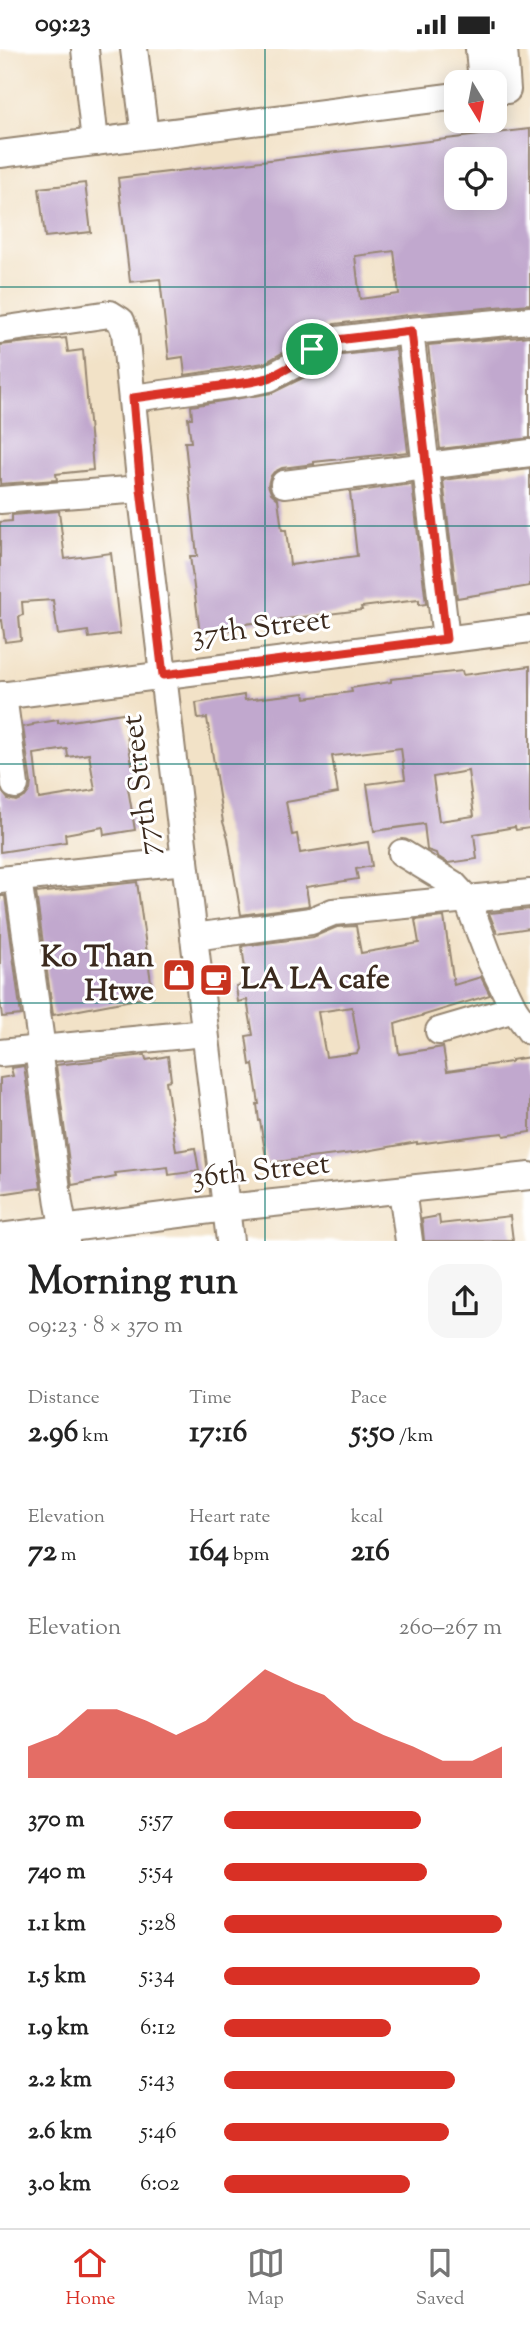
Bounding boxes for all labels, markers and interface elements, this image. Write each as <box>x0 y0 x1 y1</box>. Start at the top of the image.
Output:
text: 09:23 <box>35 6 91 43</box>
north arrow <box>444 70 508 133</box>
map controls <box>444 70 507 210</box>
button: locate <box>444 147 507 210</box>
pin <box>282 319 342 379</box>
icon: arrive <box>293 330 331 368</box>
street label: 37th Street <box>189 599 333 659</box>
street label: 77th Street <box>112 712 172 858</box>
place label: Ko Than Htwe <box>41 937 154 1014</box>
shop icon: Ko Than Htwe <box>160 956 198 994</box>
place label: LA LA cafe <box>241 959 390 1002</box>
cafe icon: LA LA cafe <box>197 961 235 999</box>
street label: 36th Street <box>190 1143 332 1201</box>
text: Morning run <box>28 1257 238 1311</box>
button: share <box>428 1264 502 1338</box>
text: 09:23 · 8 × 370 m <box>28 1310 183 1343</box>
text: Distance <box>28 1385 100 1412</box>
text: Time <box>189 1385 232 1412</box>
text: Pace <box>351 1385 387 1412</box>
text: 2.96 <box>28 1412 79 1455</box>
text: 17:16 <box>189 1412 247 1455</box>
text: 5:50 <box>351 1412 395 1455</box>
text: km <box>79 1423 109 1450</box>
text: /km <box>395 1423 433 1450</box>
text: Elevation <box>28 1504 105 1531</box>
text: Heart rate <box>189 1504 270 1531</box>
text: kcal <box>351 1504 383 1531</box>
text: 72 <box>28 1531 57 1574</box>
text: 164 <box>189 1531 229 1574</box>
text: 216 <box>351 1531 390 1574</box>
text: m <box>57 1542 77 1569</box>
text: bpm <box>229 1542 270 1569</box>
text: Elevation <box>28 1612 121 1645</box>
text: 260–267 m <box>399 1612 502 1645</box>
text: 370 m <box>28 1804 84 1837</box>
text: 5:57 <box>140 1804 173 1837</box>
text: 740 m <box>28 1856 85 1889</box>
text: 5:54 <box>140 1856 173 1889</box>
text: 1.1 km <box>28 1908 86 1941</box>
text: 5:28 <box>140 1908 176 1941</box>
text: 1.5 km <box>28 1960 86 1993</box>
text: 5:34 <box>140 1960 175 1993</box>
text: 1.9 km <box>28 2012 89 2045</box>
text: 6:12 <box>140 2012 176 2045</box>
text: 2.2 km <box>28 2064 92 2097</box>
text: 5:43 <box>140 2064 175 2097</box>
text: 2.6 km <box>28 2116 92 2149</box>
text: 5:46 <box>140 2116 177 2149</box>
text: 3.0 km <box>28 2168 91 2201</box>
text: 6:02 <box>140 2168 180 2201</box>
tab: Home <box>66 2244 115 2313</box>
tab: Map <box>247 2244 285 2313</box>
tab: Saved <box>416 2244 464 2313</box>

